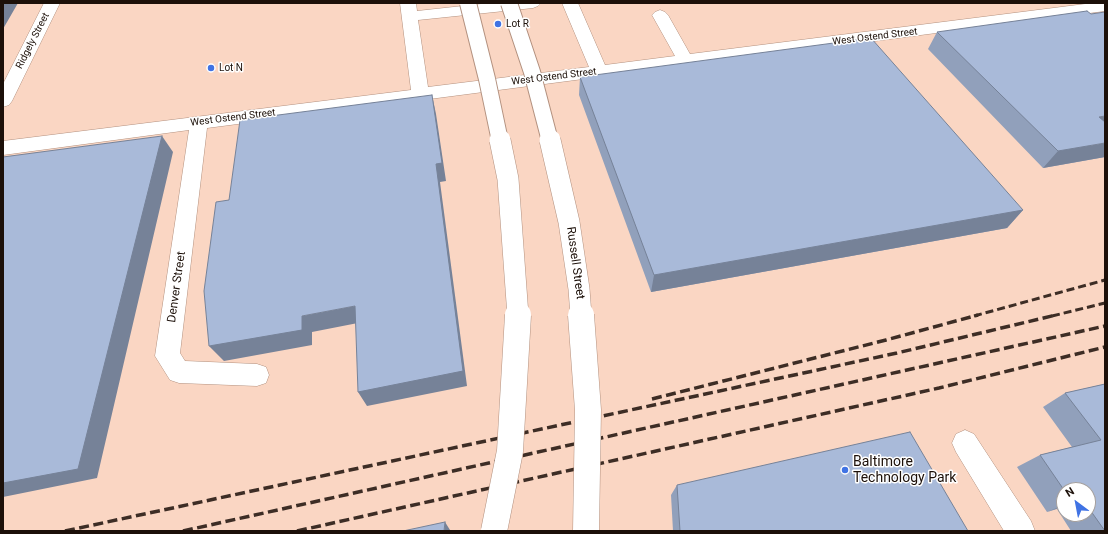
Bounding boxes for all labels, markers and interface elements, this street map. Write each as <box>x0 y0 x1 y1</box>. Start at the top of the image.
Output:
street label: Ridgely Street <box>14 11 52 71</box>
place label: Lot R <box>506 18 529 30</box>
marker: Lot R <box>493 19 503 29</box>
street label: West Ostend Street <box>832 26 918 48</box>
place label: Lot N <box>219 62 243 74</box>
marker: Lot N <box>206 63 216 73</box>
street label: West Ostend Street <box>511 66 597 88</box>
street label: West Ostend Street <box>190 107 276 129</box>
street label: Russell Street <box>563 226 587 300</box>
street label: Denver Street <box>165 251 189 323</box>
place label: Baltimore Technology Park <box>853 454 956 486</box>
marker: Baltimore Technology Park <box>840 465 850 475</box>
north arrow <box>1056 482 1096 522</box>
text: N <box>1063 485 1077 500</box>

